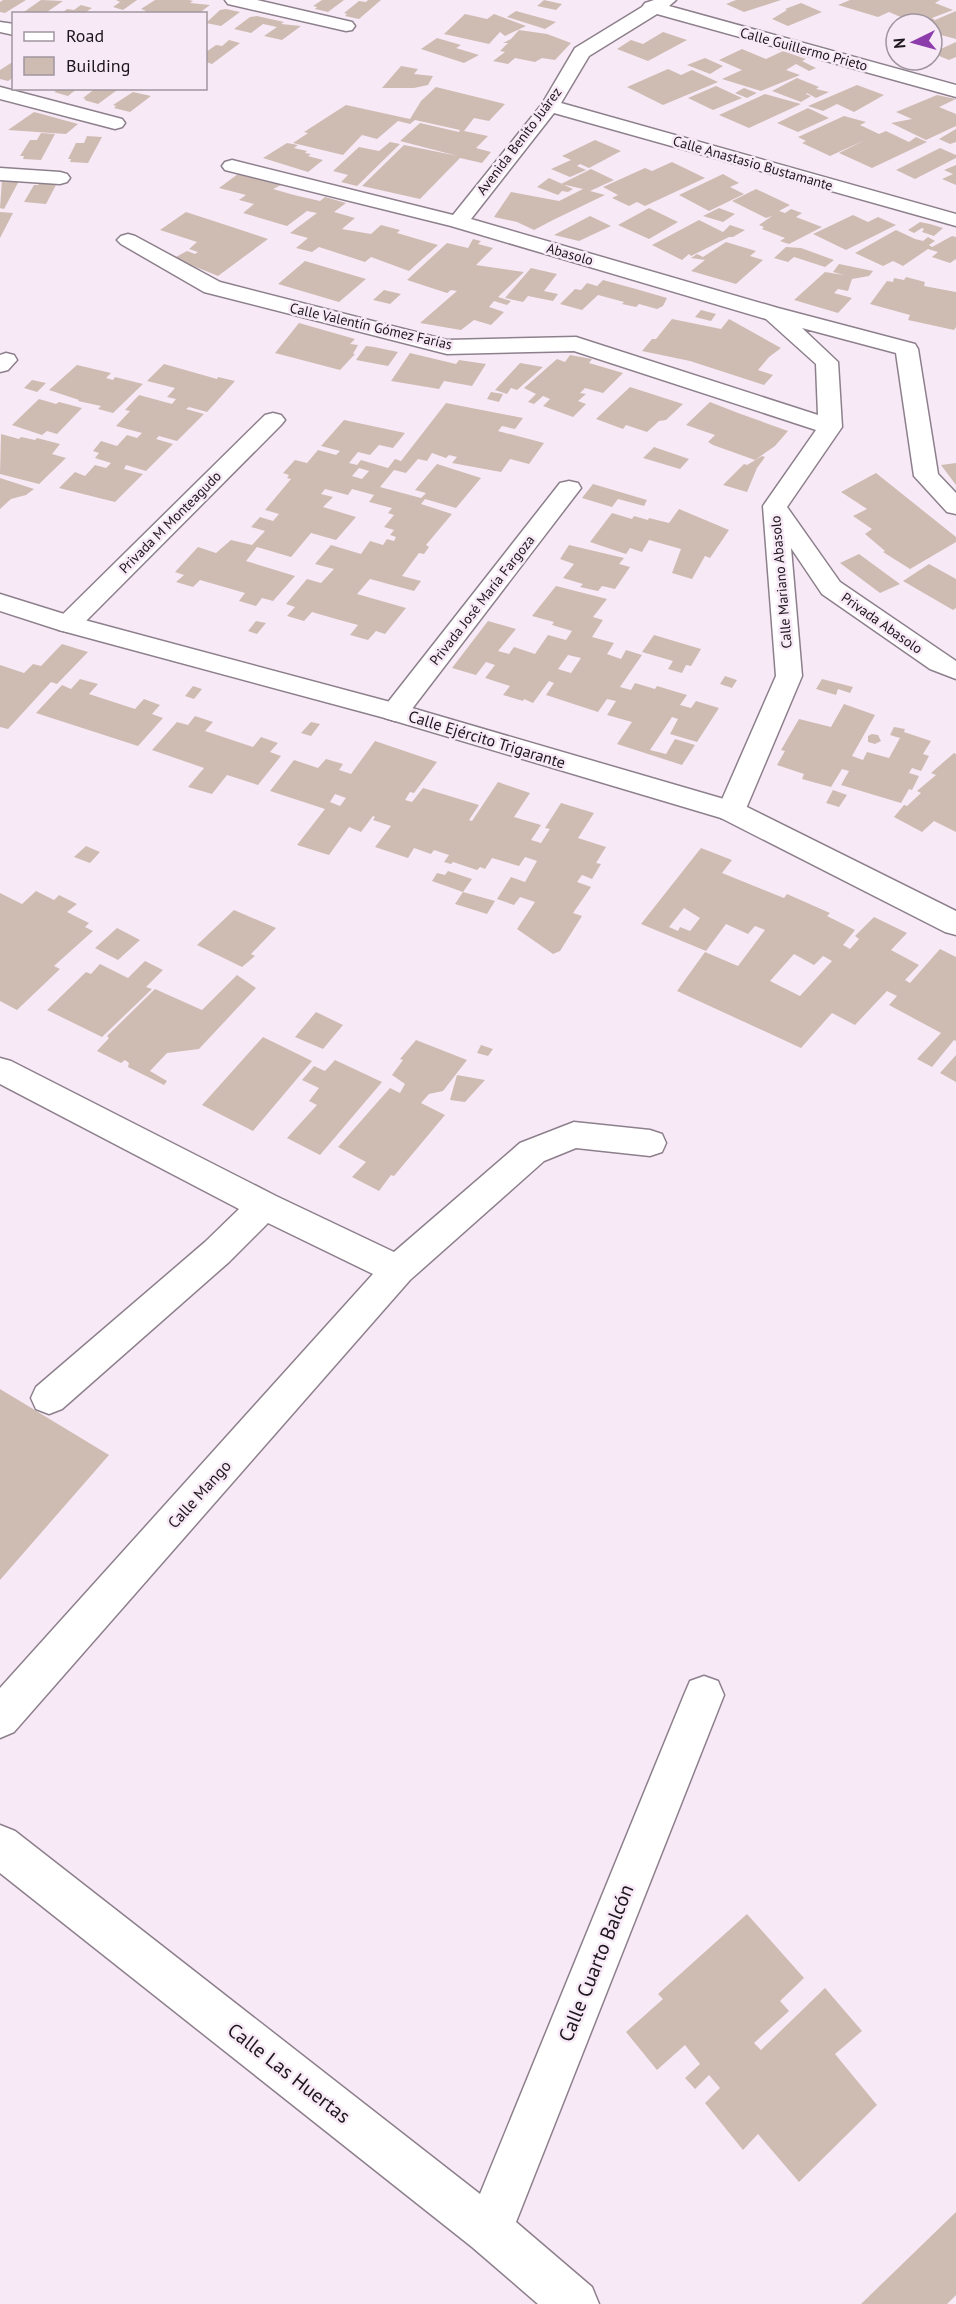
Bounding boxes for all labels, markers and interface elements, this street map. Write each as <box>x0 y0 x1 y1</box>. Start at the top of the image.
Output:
legend <box>12 12 207 90</box>
north arrow <box>884 12 944 72</box>
street label: Calle Guillermo Prieto <box>738 23 870 75</box>
text: Road <box>66 24 104 47</box>
text: N <box>889 37 909 49</box>
text: Building <box>66 54 130 77</box>
street label: Avenida Benito Juárez <box>473 84 565 198</box>
street label: Calle Anastasio Bustamante <box>671 132 835 194</box>
street label: Abasolo <box>545 239 595 269</box>
street label: Calle Valentín Gómez Farías <box>288 299 454 353</box>
street label: Privada M Monteagudo <box>115 467 225 577</box>
street label: Calle Mariano Abasolo <box>766 515 796 649</box>
street label: Privada José María Fargoza <box>426 531 538 669</box>
street label: Privada Abasolo <box>838 588 926 658</box>
street label: Calle Ejército Trigarante <box>406 706 568 772</box>
street label: Calle Mango <box>163 1456 235 1532</box>
street label: Calle Cuarto Balcón <box>553 1880 639 2046</box>
street label: Calle Las Huertas <box>222 2017 356 2129</box>

